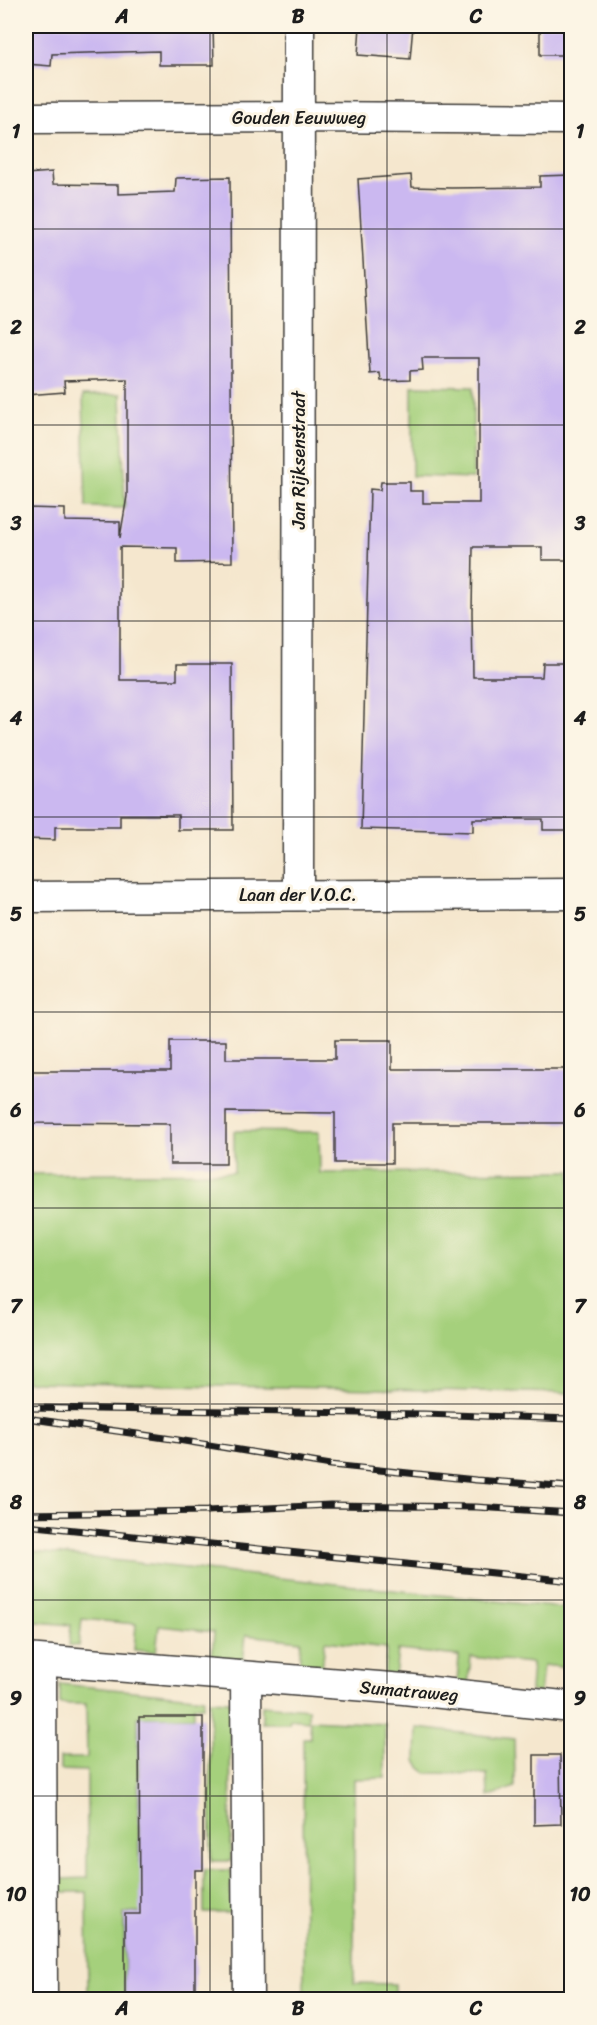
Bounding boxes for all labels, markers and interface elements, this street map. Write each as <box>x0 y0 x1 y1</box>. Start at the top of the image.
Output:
text: A <box>114 0 129 34</box>
text: B <box>292 0 305 34</box>
text: C <box>469 0 483 34</box>
street label: Gouden Eeuwweg <box>232 102 366 134</box>
text: 1 <box>12 114 21 149</box>
text: 1 <box>576 114 585 149</box>
text: 2 <box>9 310 22 345</box>
text: 2 <box>573 310 586 345</box>
street label: Jan Rijksenstraat <box>283 390 315 530</box>
text: 3 <box>10 506 22 541</box>
text: 3 <box>574 506 586 541</box>
text: 4 <box>9 701 23 736</box>
text: 4 <box>573 701 587 736</box>
street label: Laan der V.O.C. <box>239 879 357 911</box>
text: 5 <box>10 897 22 932</box>
text: 5 <box>574 897 586 932</box>
text: 6 <box>9 1093 22 1128</box>
text: 6 <box>573 1093 586 1128</box>
text: 7 <box>10 1289 23 1324</box>
text: 7 <box>574 1289 587 1324</box>
text: 8 <box>9 1485 23 1520</box>
text: 8 <box>573 1485 587 1520</box>
street label: Sumatraweg <box>358 1671 460 1711</box>
text: 9 <box>10 1681 22 1716</box>
text: 9 <box>574 1681 586 1716</box>
text: 10 <box>5 1877 27 1912</box>
text: 10 <box>569 1877 591 1912</box>
text: A <box>114 1991 129 2025</box>
text: B <box>292 1991 305 2025</box>
text: C <box>469 1991 483 2025</box>

